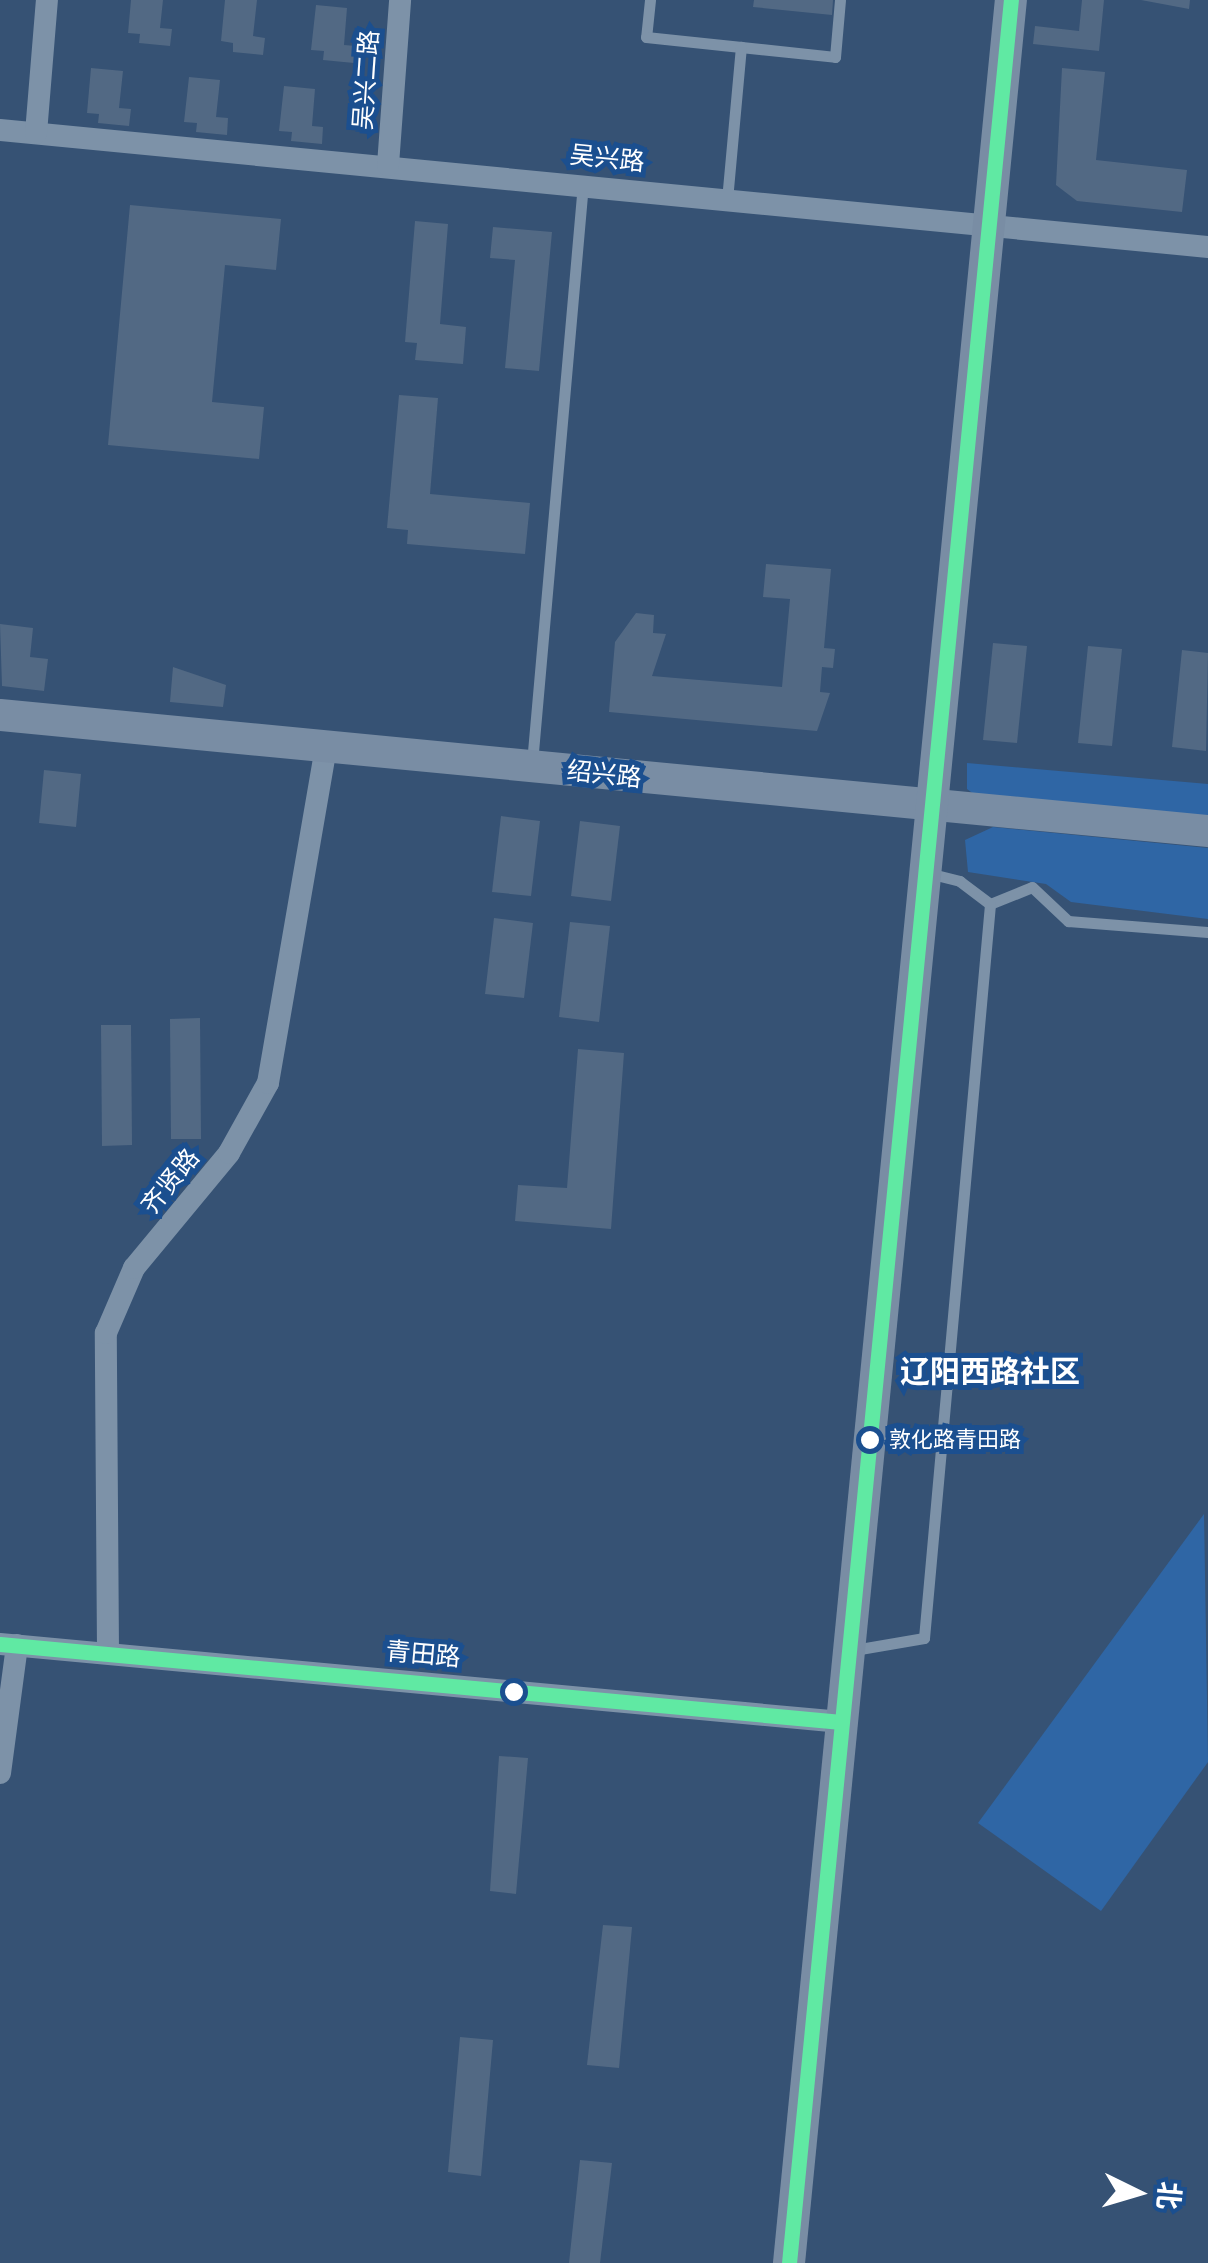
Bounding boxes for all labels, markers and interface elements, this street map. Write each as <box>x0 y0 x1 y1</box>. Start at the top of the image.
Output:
street label: 吴兴二路 <box>349 29 385 131</box>
street label: 吴兴路 <box>568 140 646 178</box>
street label: 绍兴路 <box>565 756 643 794</box>
street label: 齐贤路 <box>136 1143 206 1221</box>
district label: 辽阳西路社区 <box>900 1354 1080 1390</box>
place label: 敦化路青田路 <box>889 1427 1021 1453</box>
marker: 敦化路青田路 <box>860 1430 880 1450</box>
street label: 青田路 <box>384 1637 462 1673</box>
unlabelled marker <box>504 1682 524 1702</box>
north arrow <box>1088 2143 1188 2243</box>
text: 北 <box>1151 2180 1186 2211</box>

